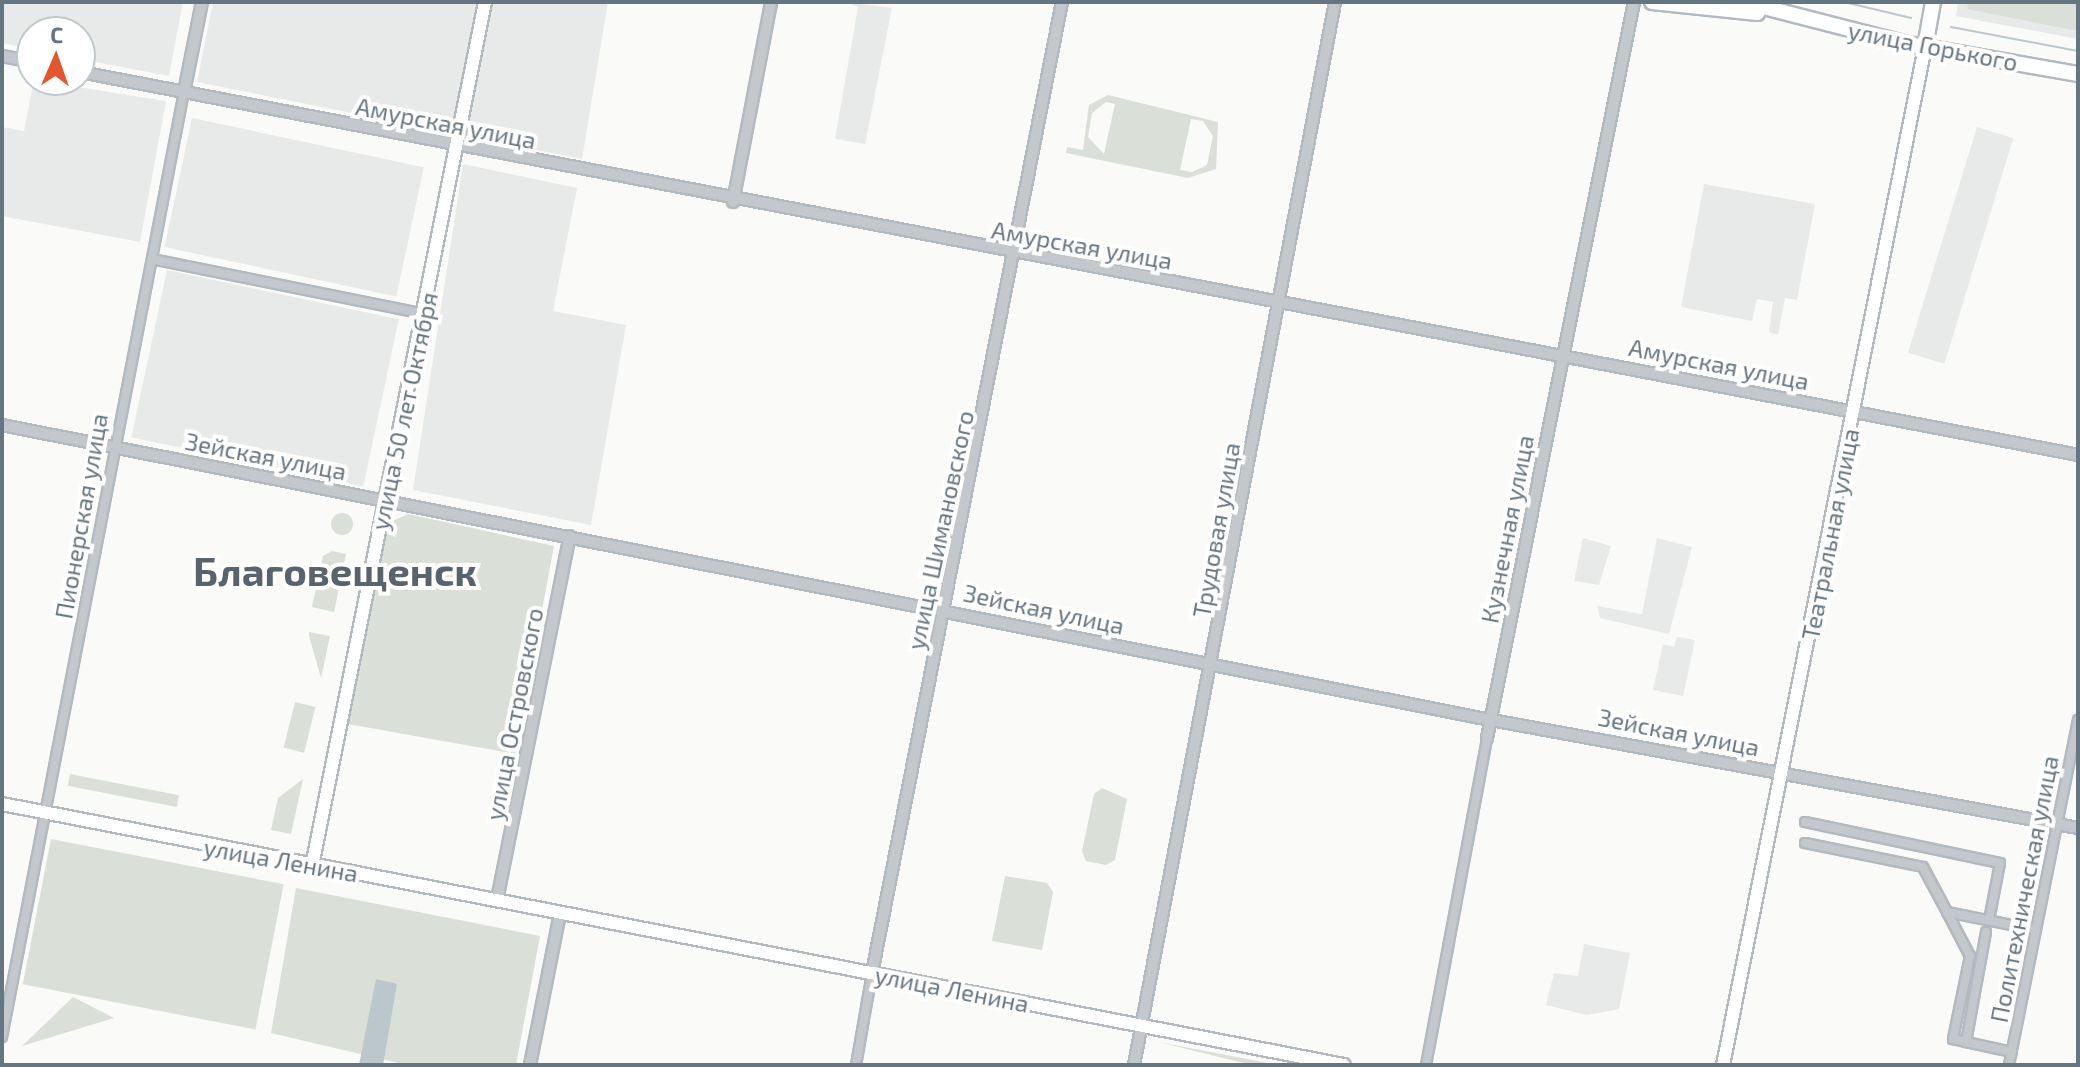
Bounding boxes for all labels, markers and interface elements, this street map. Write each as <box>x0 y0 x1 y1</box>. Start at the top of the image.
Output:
street label: улица Горького <box>1846 15 2020 77</box>
north arrow <box>16 16 96 96</box>
text: С <box>50 21 64 47</box>
street label: Амурская улица <box>353 91 539 155</box>
street label: Амурская улица <box>989 215 1175 275</box>
street label: улица 50 лет Октября <box>365 289 443 533</box>
street label: Амурская улица <box>1626 332 1812 396</box>
street label: улица Шимановского <box>901 408 979 652</box>
street label: Пионерская улица <box>49 411 113 621</box>
street label: Зейская улица <box>183 426 349 486</box>
street label: Театральная улица <box>1795 426 1865 642</box>
street label: Кузнечная улица <box>1475 432 1539 626</box>
street label: Трудовая улица <box>1186 440 1246 620</box>
district label: Благовещенск <box>193 546 477 594</box>
street label: Зейская улица <box>961 578 1127 640</box>
street label: улица Островского <box>479 605 549 823</box>
street label: Зейская улица <box>1596 702 1762 762</box>
street label: Политехническая улица <box>1984 753 2064 1025</box>
street label: улица Ленина <box>202 832 360 888</box>
street label: улица Ленина <box>873 960 1031 1018</box>

